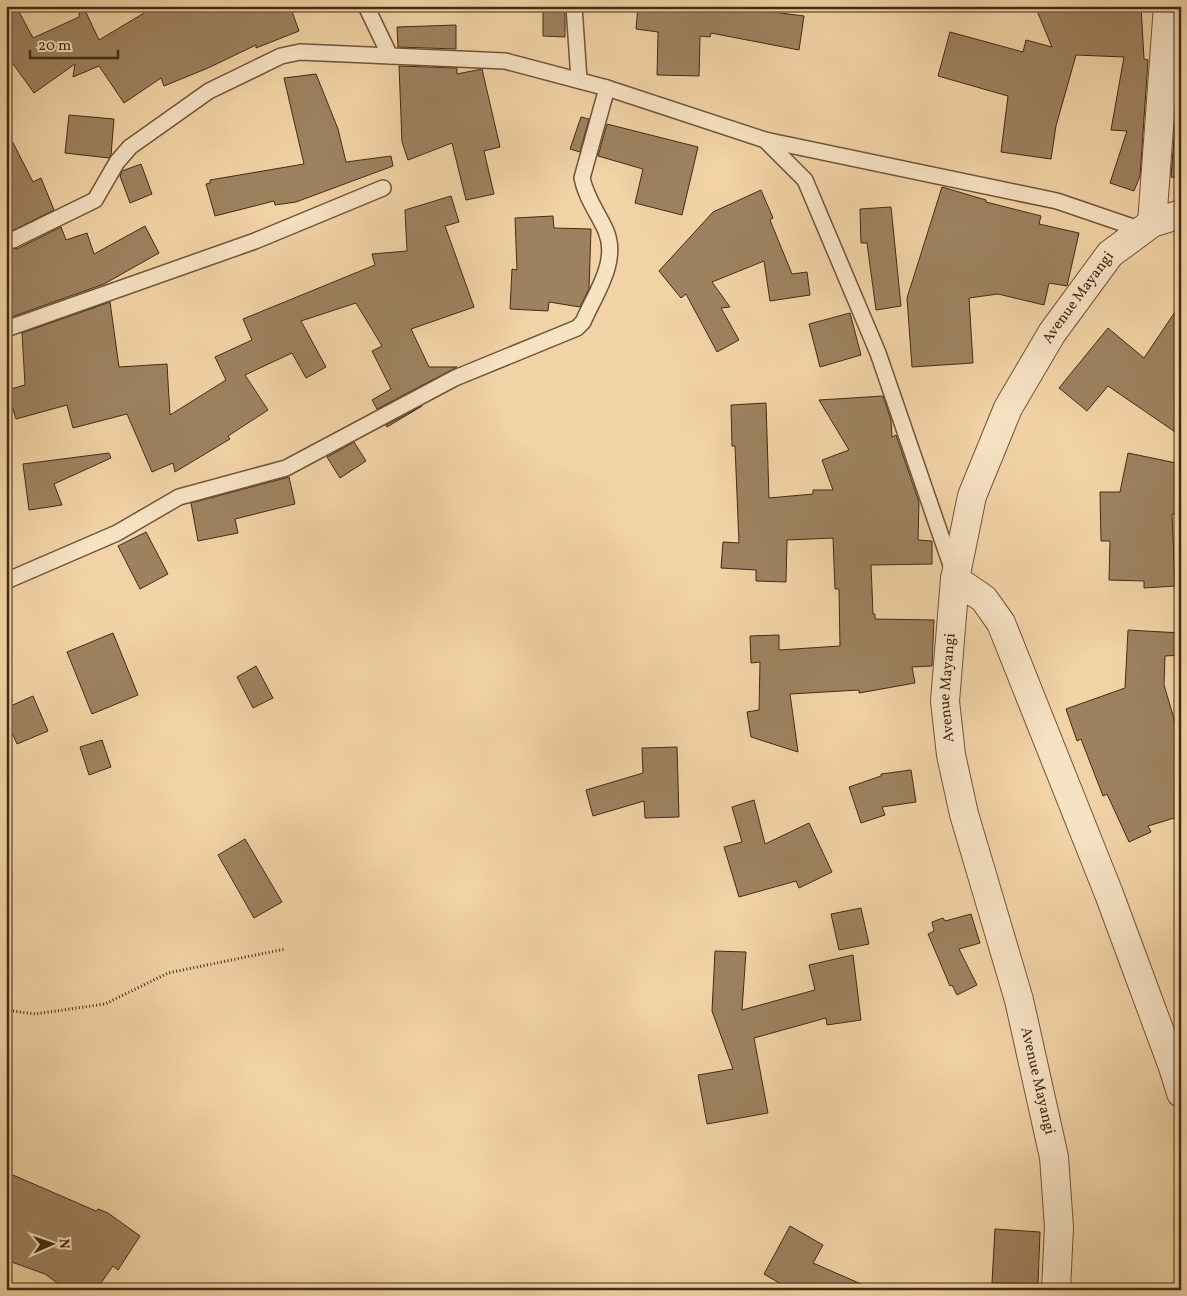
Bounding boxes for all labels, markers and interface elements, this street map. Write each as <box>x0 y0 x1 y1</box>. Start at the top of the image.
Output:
scale bar <box>30 28 118 60</box>
text: 20 m <box>38 36 71 57</box>
street label: Avenue Mayangi <box>1037 247 1119 348</box>
street label: Avenue Mayangi <box>935 632 961 744</box>
street label: Avenue Mayangi <box>1014 1025 1060 1137</box>
north arrow <box>28 1218 78 1268</box>
text: N <box>54 1238 73 1249</box>

